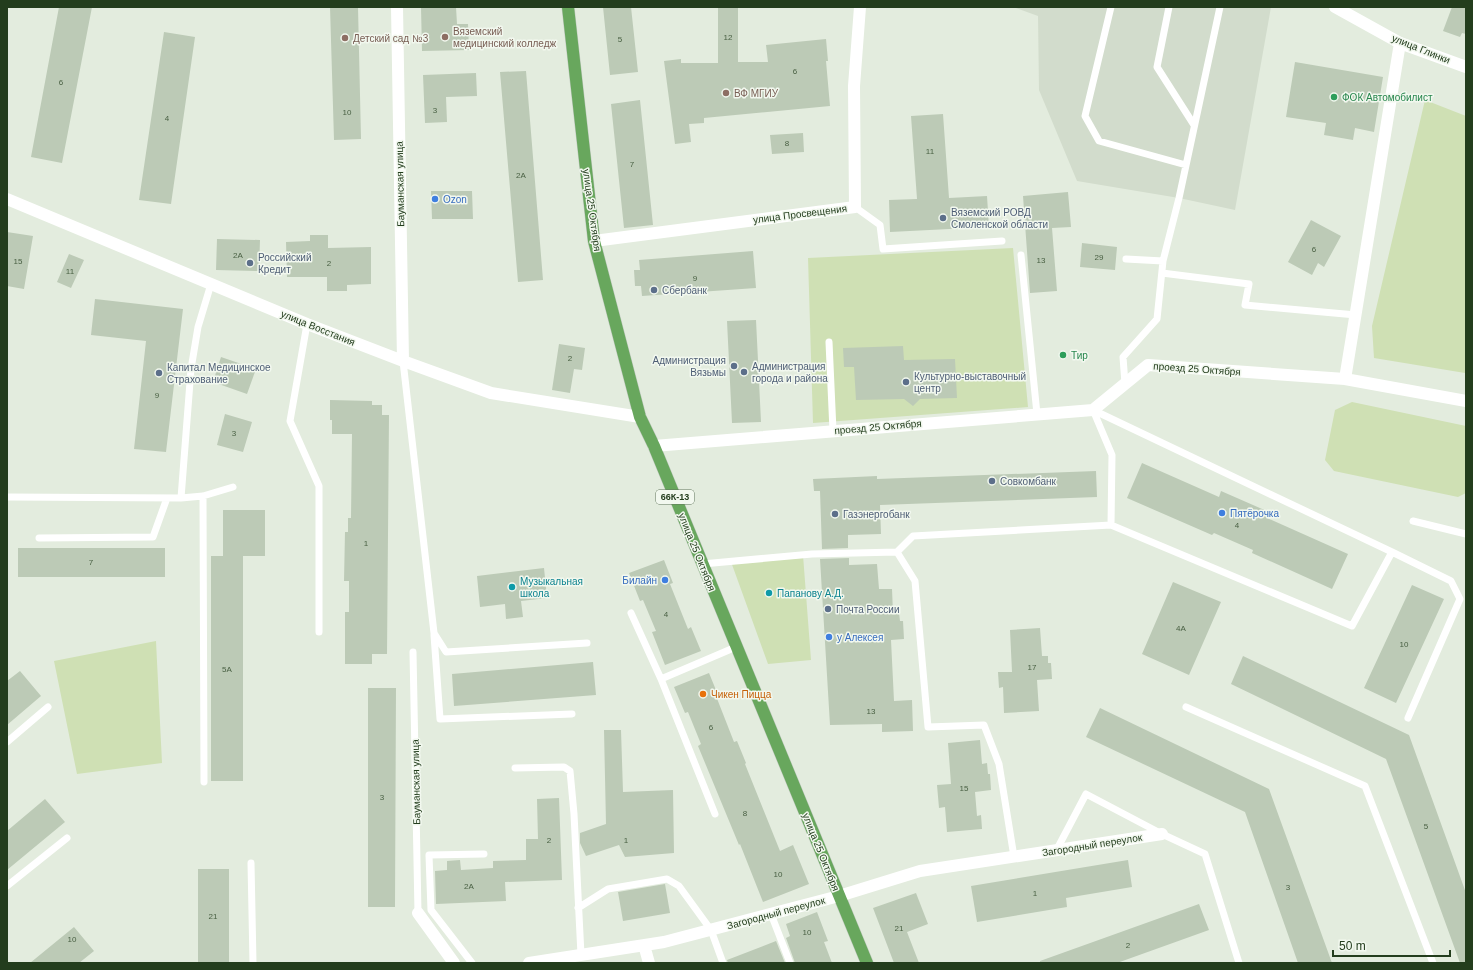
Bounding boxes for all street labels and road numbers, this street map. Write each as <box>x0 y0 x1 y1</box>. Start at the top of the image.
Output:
street label: улица Глинки <box>1390 32 1452 66</box>
street label: Бауманская улица <box>394 141 406 227</box>
street label: улица 25 Октября <box>581 168 603 252</box>
street label: улица Просвещения <box>752 203 848 225</box>
street label: улица Восстания <box>279 308 357 348</box>
street label: проезд 25 Октября <box>1153 360 1241 378</box>
street label: проезд 25 Октября <box>834 418 922 436</box>
road number: 66К-13 <box>656 490 694 504</box>
street label: улица 25 Октября <box>676 511 718 593</box>
street label: Бауманская улица <box>410 739 422 825</box>
street label: улица 25 Октября <box>800 811 842 893</box>
street label: Загородный переулок <box>1041 832 1143 858</box>
street label: Загородный переулок <box>726 894 827 931</box>

